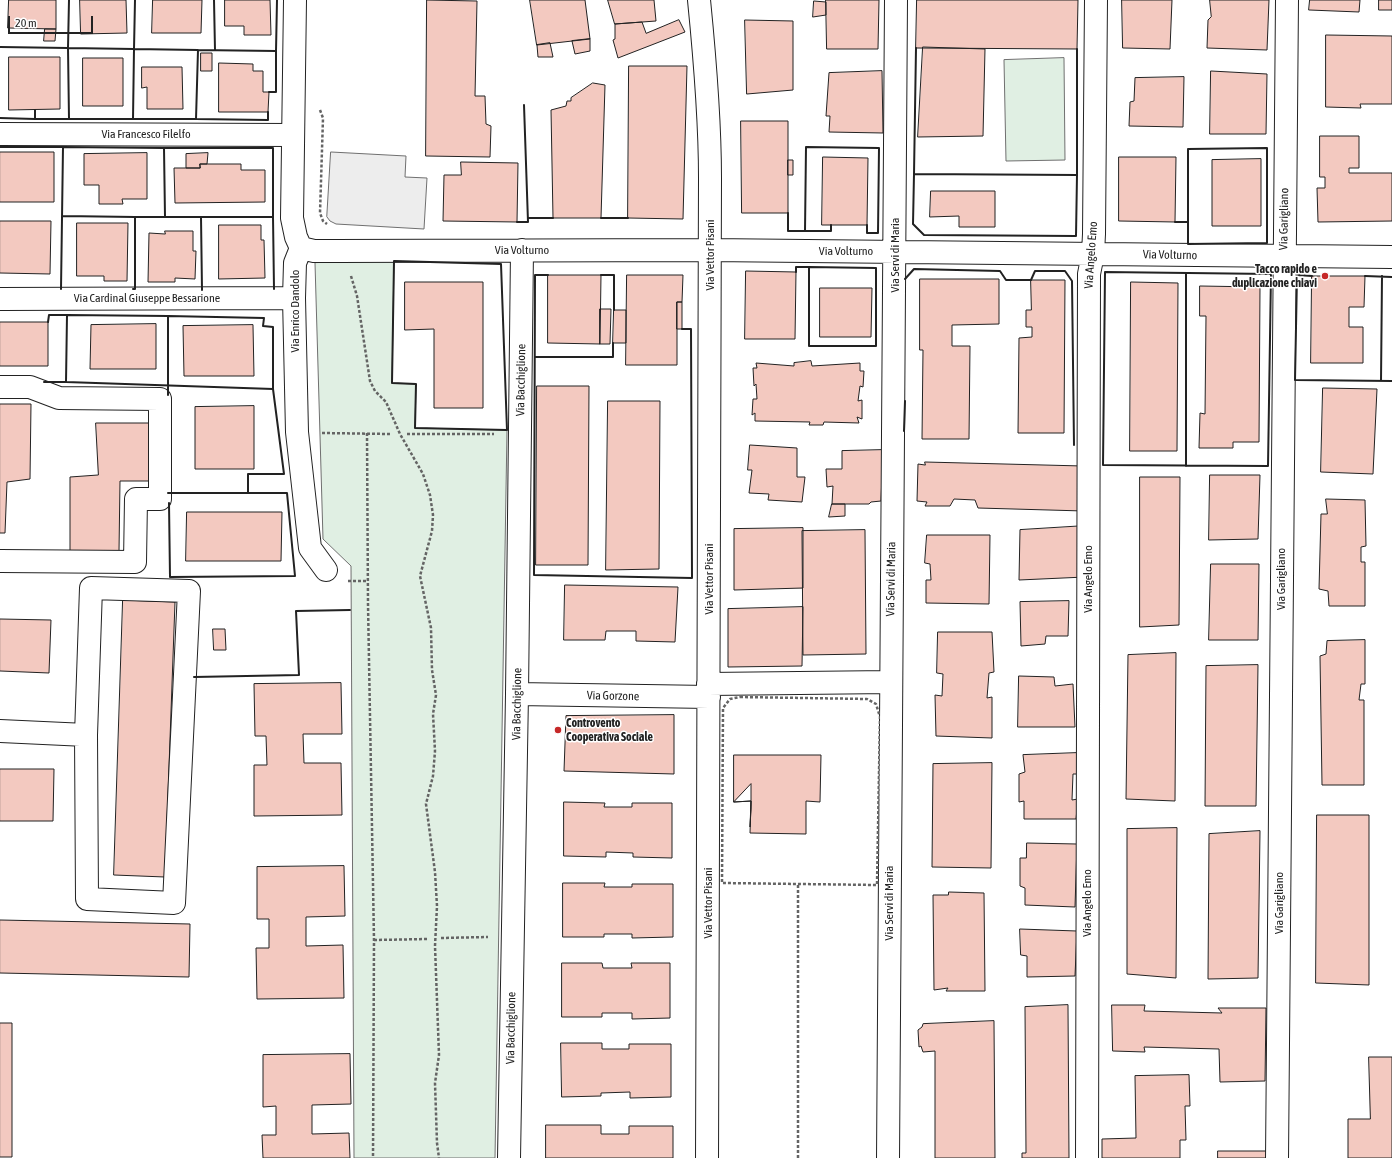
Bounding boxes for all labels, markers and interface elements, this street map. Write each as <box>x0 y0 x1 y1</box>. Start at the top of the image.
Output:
scale bar <box>10 8 95 34</box>
text: 20 m <box>15 16 37 30</box>
street label: Via Francesco Filelfo <box>101 127 191 141</box>
street label: Via Garigliano <box>1276 188 1292 250</box>
street label: Via Servi di Maria <box>888 218 902 292</box>
street label: Via Vettor Pisani <box>703 219 717 291</box>
street label: Via Angelo Emo <box>1081 221 1101 289</box>
street label: Via Volturno <box>495 243 549 257</box>
street label: Via Volturno <box>819 244 873 258</box>
street label: Via Volturno <box>1143 247 1197 263</box>
place label: Tacco rapido e duplicazione chiavi <box>1232 262 1317 290</box>
street label: Via Enrico Dandolo <box>288 270 302 352</box>
marker: Tacco rapido e duplicazione chiavi <box>1320 271 1330 281</box>
street label: Via Cardinal Giuseppe Bessarione <box>74 291 220 305</box>
street label: Via Bacchiglione <box>513 344 529 416</box>
street label: Via Servi di Maria <box>883 541 899 617</box>
street label: Via Vettor Pisani <box>702 543 716 615</box>
street label: Via Angelo Emo <box>1081 545 1095 613</box>
street label: Via Garigliano <box>1274 548 1288 610</box>
street label: Via Bacchiglione <box>509 668 525 740</box>
street label: Via Gorzone <box>587 688 639 704</box>
place label: Controvento Cooperativa Sociale <box>566 716 653 744</box>
marker: Controvento Cooperativa Sociale <box>553 725 563 735</box>
street label: Via Servi di Maria <box>882 866 896 940</box>
street label: Via Vettor Pisani <box>701 867 715 939</box>
street label: Via Angelo Emo <box>1080 869 1094 937</box>
street label: Via Garigliano <box>1272 872 1286 934</box>
street label: Via Bacchiglione <box>503 992 519 1064</box>

